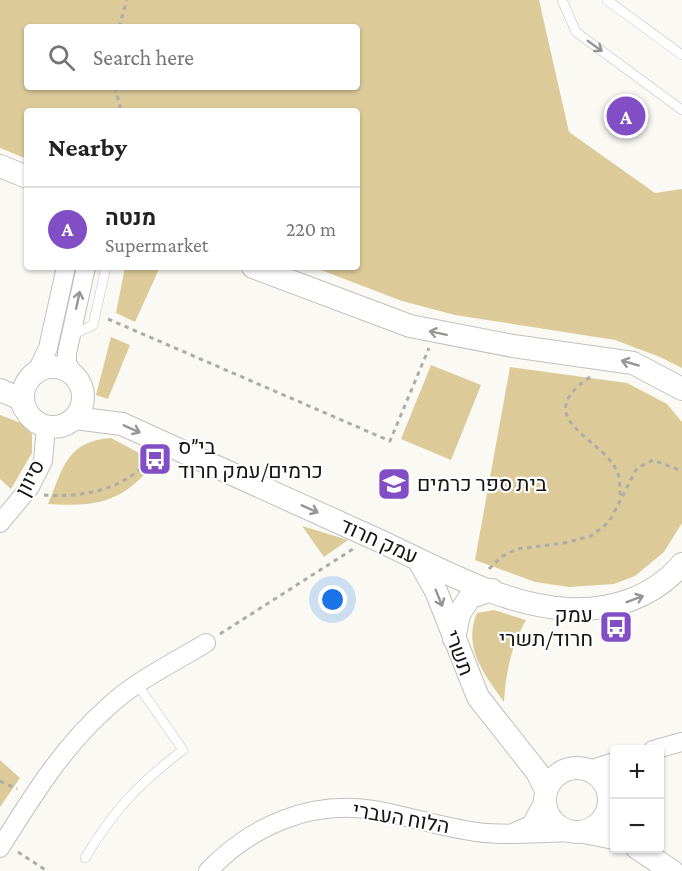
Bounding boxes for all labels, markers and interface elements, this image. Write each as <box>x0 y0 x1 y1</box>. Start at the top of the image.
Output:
search box <box>24 24 360 90</box>
one-way arrow <box>587 39 603 52</box>
icon: search <box>45 41 78 74</box>
text: Search here <box>93 45 194 70</box>
pin: A <box>606 94 646 138</box>
text: Nearby <box>48 133 127 162</box>
text: מנטה <box>105 205 156 230</box>
text: A <box>62 218 73 240</box>
text: 220 m <box>286 218 336 240</box>
text: Supermarket <box>105 234 208 256</box>
one-way arrow <box>73 291 84 311</box>
one-way arrow <box>429 326 448 338</box>
one-way arrow <box>621 357 640 368</box>
one-way arrow <box>123 423 141 435</box>
place label: בי״ס כרמים/עמק חרוד <box>178 435 323 483</box>
bus stop icon: בי״ס כרמים/עמק חרוד <box>137 441 173 477</box>
street label: סיוון <box>10 456 50 500</box>
school or university icon: בית ספר כרמים <box>376 466 412 502</box>
place label: בית ספר כרמים <box>417 472 547 496</box>
one-way arrow <box>300 504 318 516</box>
street label: עמק חרוד <box>336 513 422 569</box>
your location <box>318 585 347 614</box>
one-way arrow <box>434 588 445 607</box>
one-way arrow <box>625 593 643 604</box>
place label: עמק חרוד/תשרי <box>499 603 593 651</box>
bus stop icon: עמק חרוד/תשרי <box>598 609 634 645</box>
street label: תשרי <box>439 627 479 679</box>
map controls <box>610 745 664 853</box>
button: + <box>610 745 664 799</box>
street label: הלוח העברי <box>351 798 451 838</box>
button: − <box>610 799 664 853</box>

